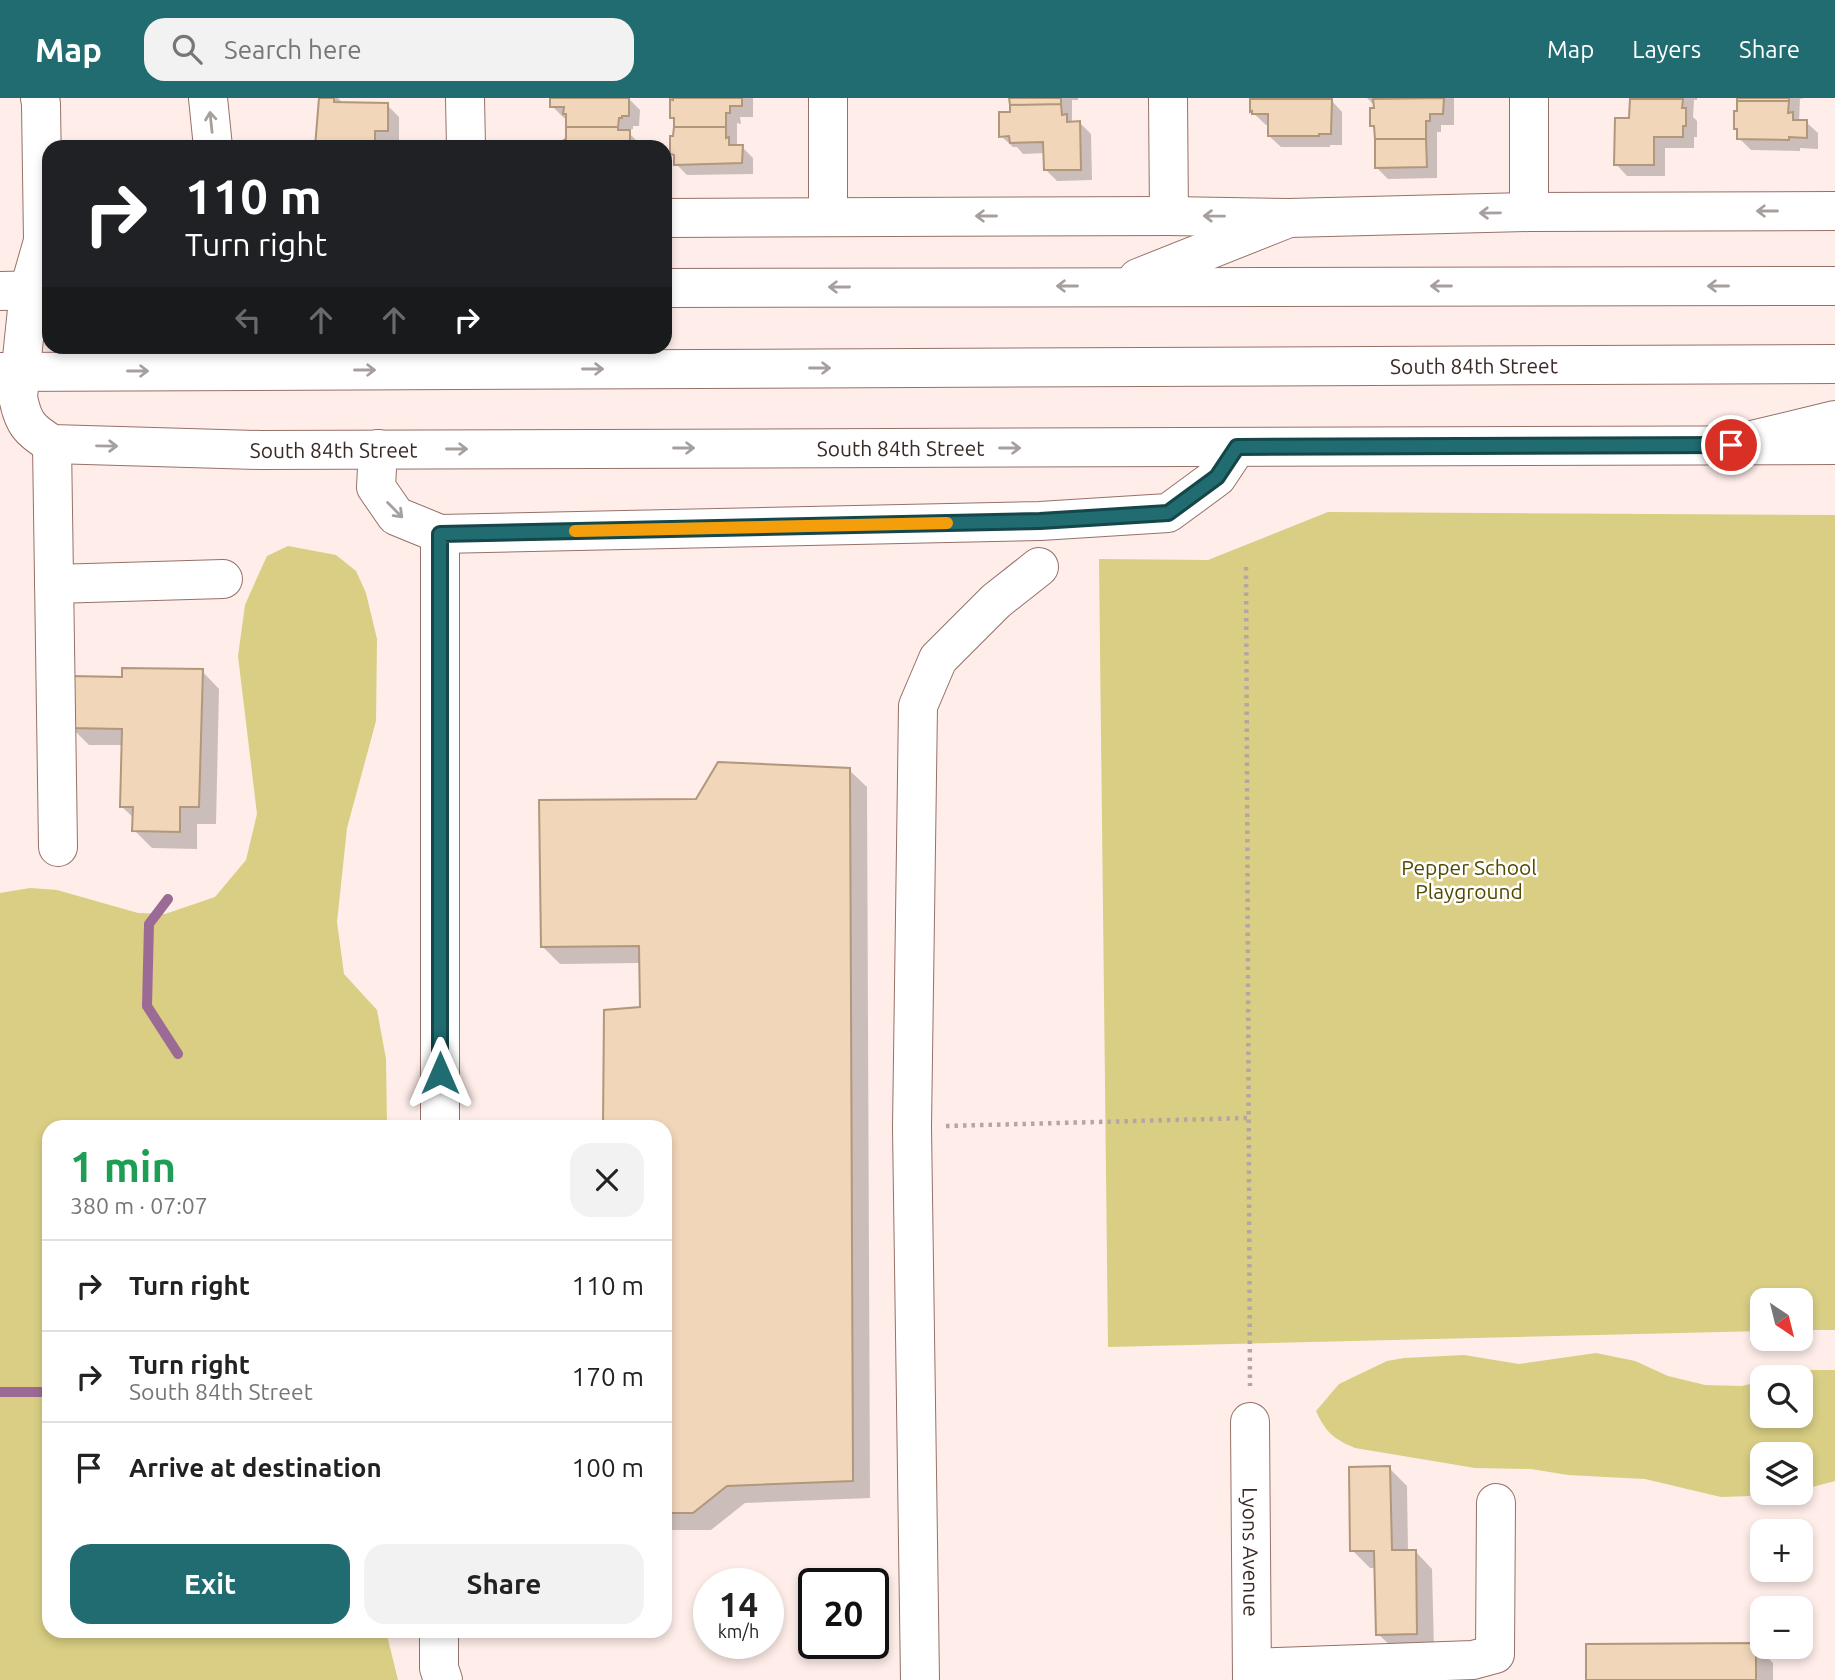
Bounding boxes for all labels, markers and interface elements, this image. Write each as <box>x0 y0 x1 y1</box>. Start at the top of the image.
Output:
search box <box>144 18 634 81</box>
icon: search <box>168 30 206 68</box>
text: Map <box>35 31 102 68</box>
text: Search here <box>224 35 362 64</box>
text: Map <box>1547 36 1594 63</box>
text: Layers <box>1632 36 1701 63</box>
text: Share <box>1739 36 1800 63</box>
one-way arrow <box>204 112 217 134</box>
icon: right <box>70 168 161 259</box>
text: 110 m <box>185 168 322 223</box>
one-way arrow <box>1756 204 1779 218</box>
one-way arrow <box>1479 206 1502 220</box>
one-way arrow <box>975 209 998 223</box>
one-way arrow <box>1203 210 1226 223</box>
text: Turn right <box>185 226 327 262</box>
one-way arrow <box>1056 279 1079 293</box>
one-way arrow <box>1430 279 1453 293</box>
one-way arrow <box>1707 279 1730 293</box>
one-way arrow <box>828 280 851 294</box>
icon: left <box>229 301 267 339</box>
icon: ahead <box>302 301 340 339</box>
icon: ahead <box>375 301 413 339</box>
icon: right <box>448 301 486 339</box>
street label: South 84th Street <box>1390 353 1558 378</box>
one-way arrow <box>808 361 831 375</box>
one-way arrow <box>581 362 604 376</box>
one-way arrow <box>353 363 376 377</box>
one-way arrow <box>126 365 149 378</box>
pin <box>1701 415 1761 475</box>
icon: arrive <box>1712 426 1750 464</box>
street label: South 84th Street <box>817 436 985 460</box>
street label: South 84th Street <box>249 437 418 462</box>
one-way arrow <box>95 440 118 453</box>
one-way arrow <box>998 441 1021 455</box>
one-way arrow <box>445 442 468 456</box>
one-way arrow <box>673 442 696 455</box>
one-way arrow <box>386 501 403 519</box>
park label: Pepper School Playground <box>1401 855 1537 903</box>
position arrow <box>403 1036 477 1110</box>
text: 1 min <box>70 1143 176 1190</box>
button: close <box>570 1143 644 1217</box>
text: 380 m · 07:07 <box>70 1193 208 1218</box>
icon: right <box>70 1267 108 1305</box>
text: Turn right <box>129 1271 250 1300</box>
text: 110 m <box>572 1271 644 1300</box>
north arrow <box>1750 1288 1813 1351</box>
map controls <box>1750 1288 1813 1659</box>
text: Turn right <box>129 1350 250 1379</box>
icon: right <box>70 1358 108 1396</box>
text: 170 m <box>572 1362 644 1391</box>
button: search <box>1750 1365 1813 1428</box>
text: South 84th Street <box>129 1379 313 1404</box>
button: layers <box>1750 1442 1813 1505</box>
icon: arrive <box>70 1449 108 1487</box>
text: Arrive at destination <box>129 1453 382 1482</box>
text: 100 m <box>572 1453 644 1482</box>
street label: Lyons Avenue <box>1239 1487 1264 1617</box>
button: + <box>1750 1519 1813 1582</box>
button: Exit <box>70 1544 350 1624</box>
button: Share <box>364 1544 644 1624</box>
speed limit sign: 20 <box>798 1568 889 1659</box>
text: 14 <box>719 1584 758 1624</box>
button: − <box>1750 1596 1813 1659</box>
text: km/h <box>718 1621 759 1641</box>

